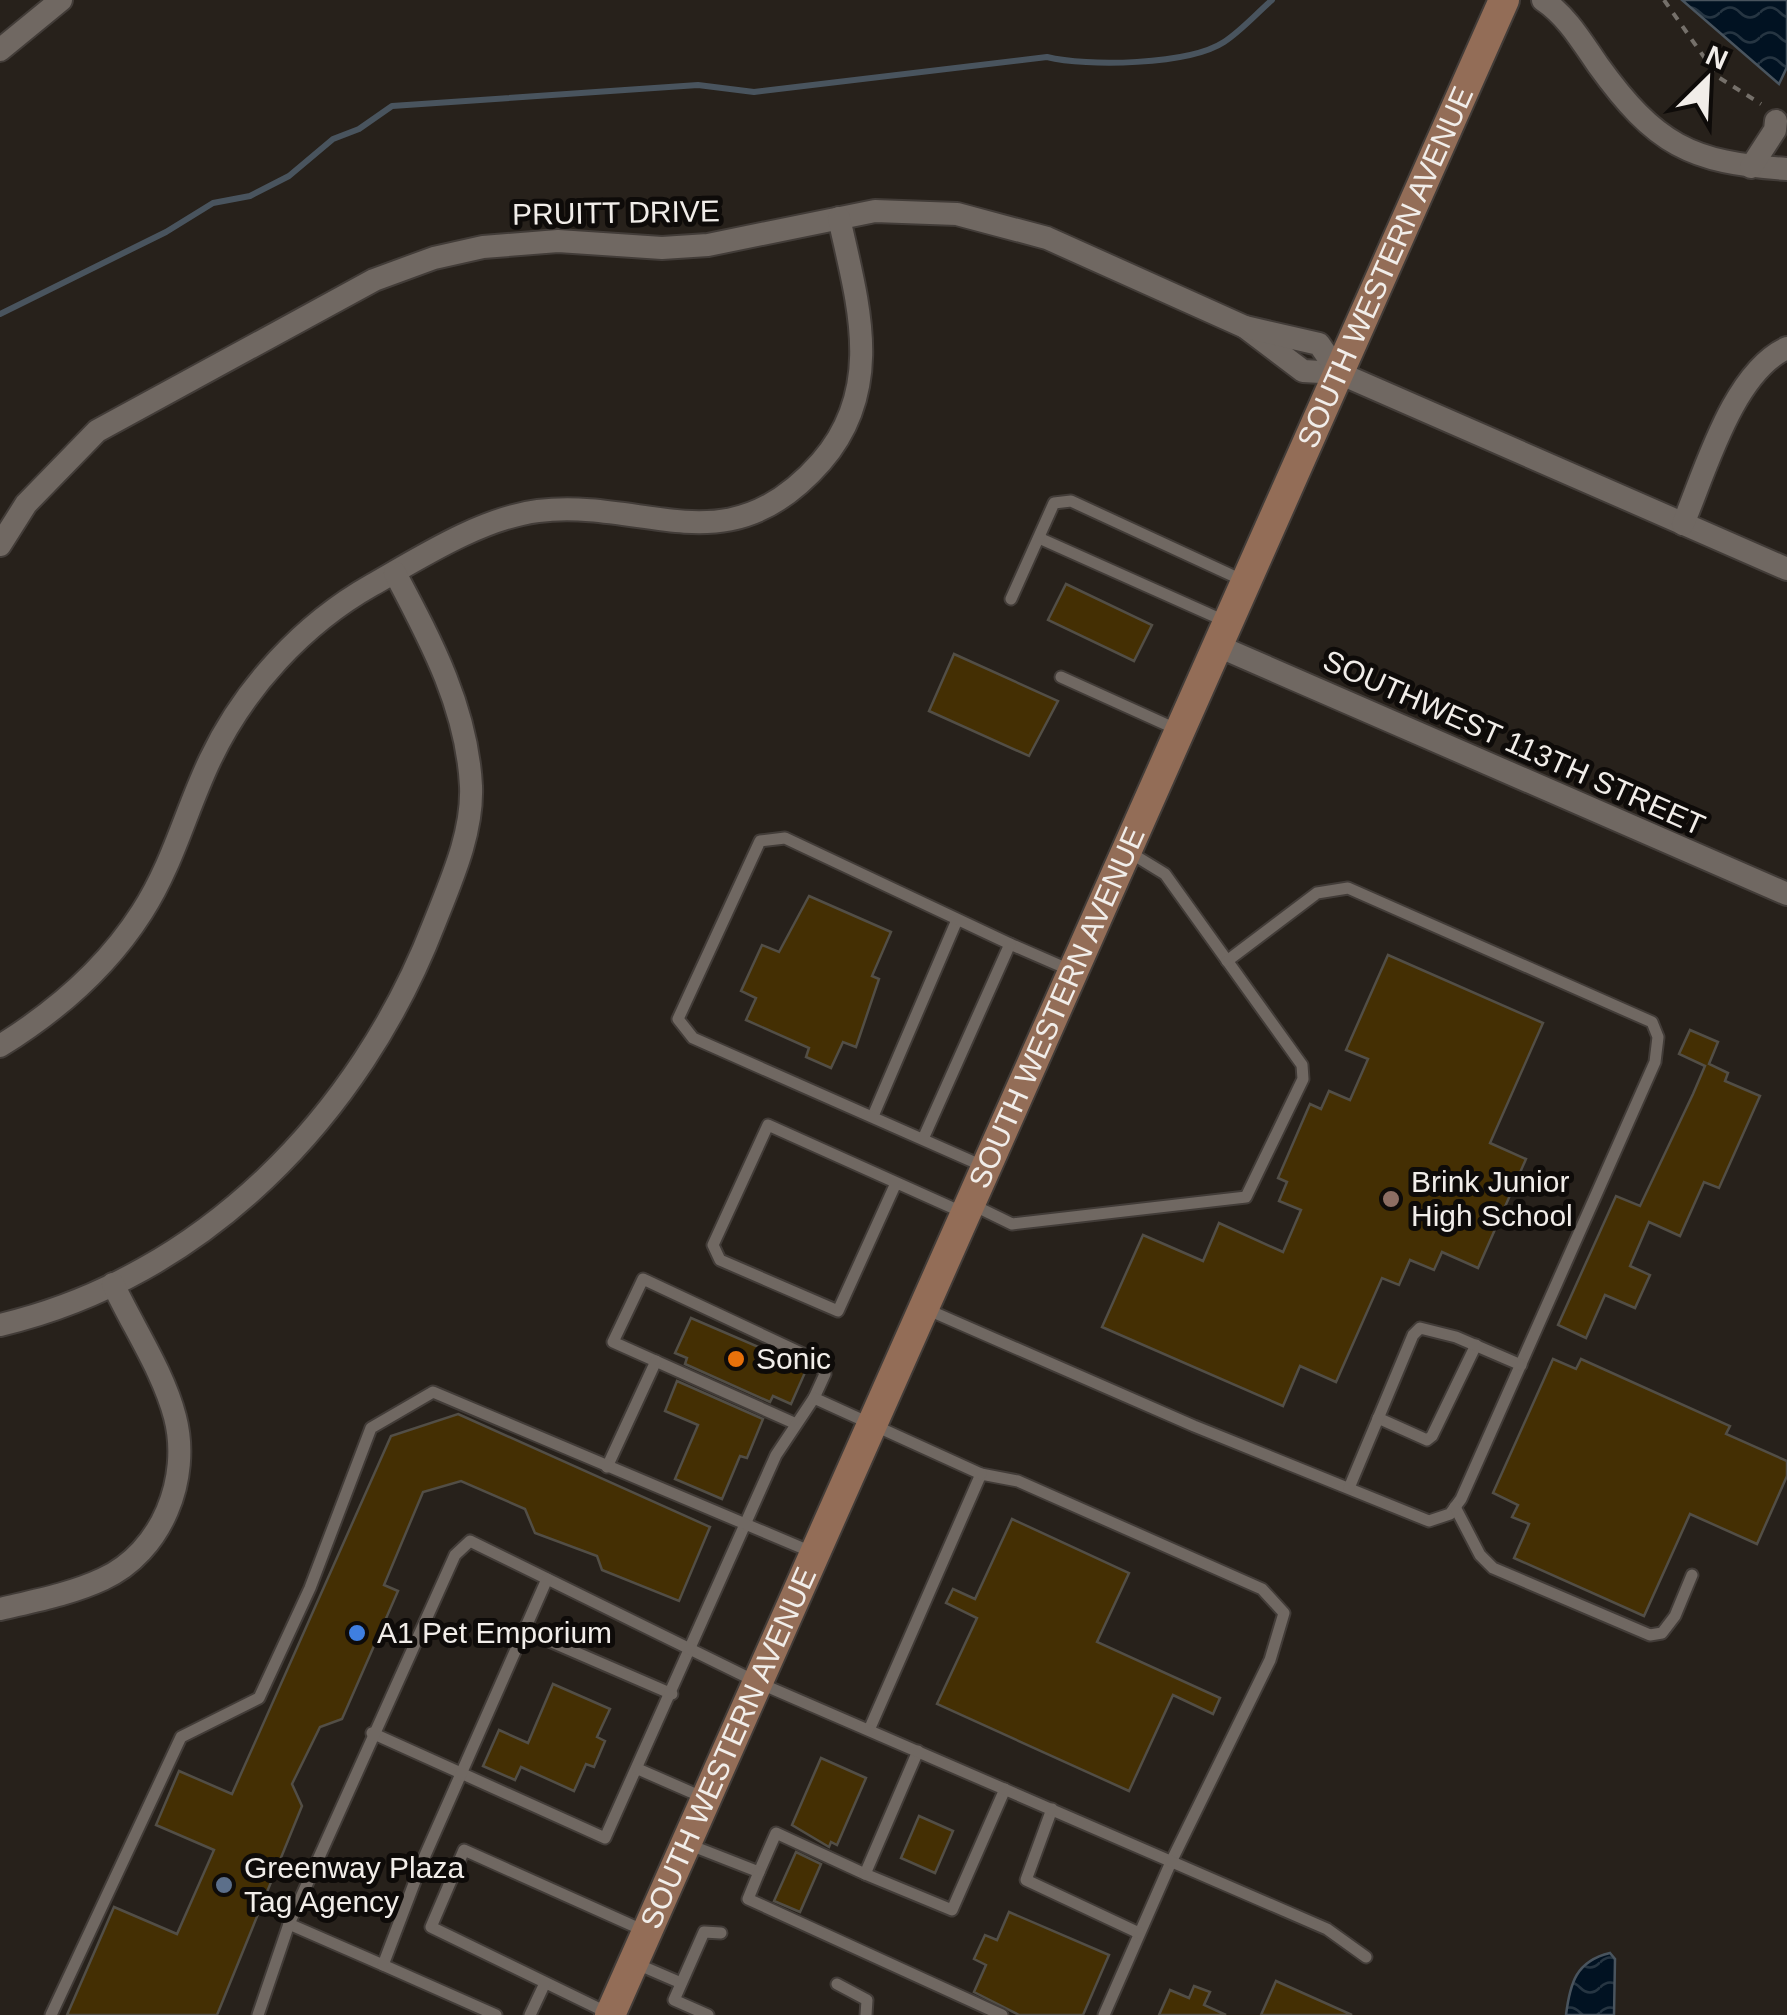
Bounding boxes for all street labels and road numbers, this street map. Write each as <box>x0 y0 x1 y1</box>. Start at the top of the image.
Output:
street label: SOUTH WESTERN AVENUE <box>1291 82 1479 453</box>
street label: PRUITT DRIVE <box>512 194 720 231</box>
street label: SOUTHWEST 113TH STREET <box>1318 643 1710 842</box>
street label: SOUTH WESTERN AVENUE <box>962 822 1151 1193</box>
street label: SOUTH WESTERN AVENUE <box>634 1562 822 1933</box>

